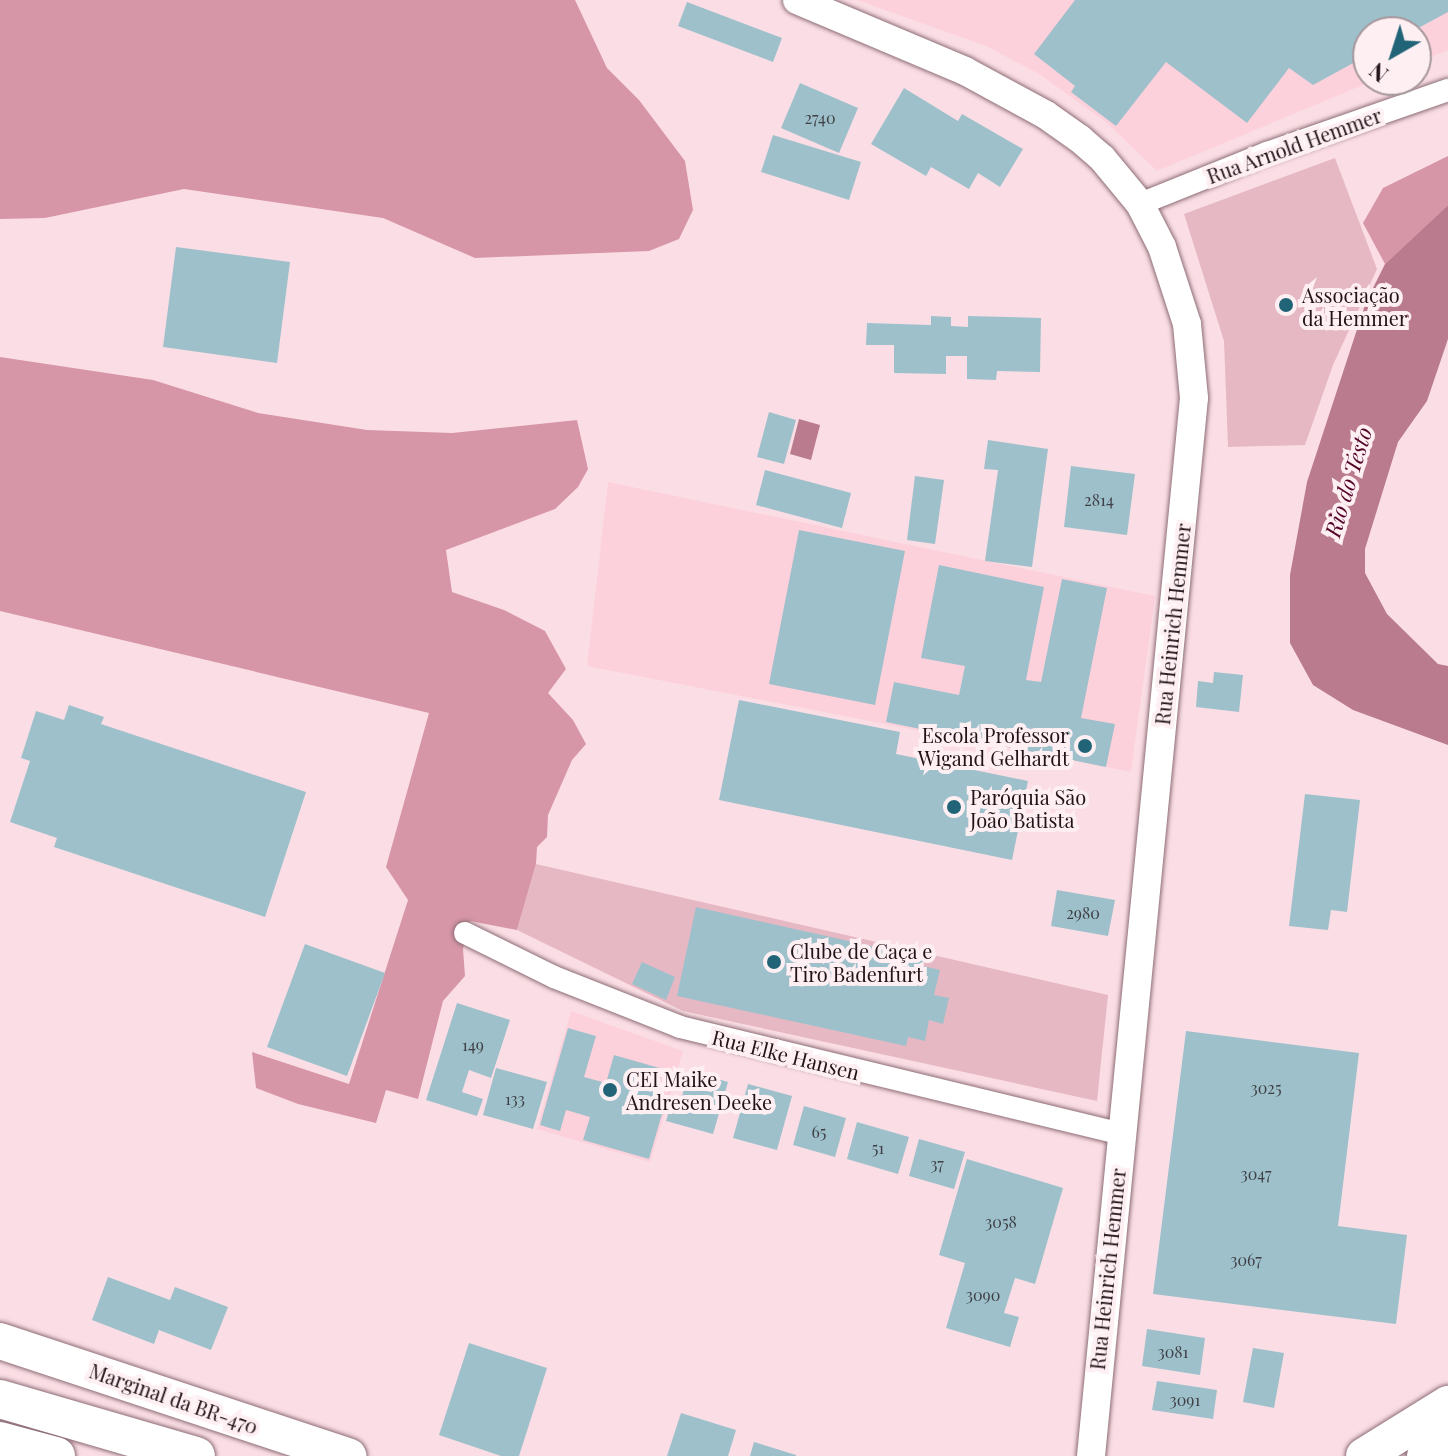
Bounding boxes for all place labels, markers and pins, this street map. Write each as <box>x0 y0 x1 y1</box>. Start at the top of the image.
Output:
place label: Associação da Hemmer <box>1302 282 1408 329</box>
marker: Associação da Hemmer <box>1277 296 1295 314</box>
place label: Escola Professor Wigand Gelhardt <box>918 722 1069 769</box>
marker: Escola Professor Wigand Gelhardt <box>1076 737 1094 755</box>
place label: Paróquia São João Batista <box>970 784 1086 831</box>
marker: Paróquia São João Batista <box>945 798 963 816</box>
place label: Clube de Caça e Tiro Badenfurt <box>790 938 933 985</box>
marker: Clube de Caça e Tiro Badenfurt <box>765 953 783 971</box>
place label: CEI Maike Andresen Deeke <box>626 1066 772 1113</box>
marker: CEI Maike Andresen Deeke <box>601 1081 619 1099</box>

